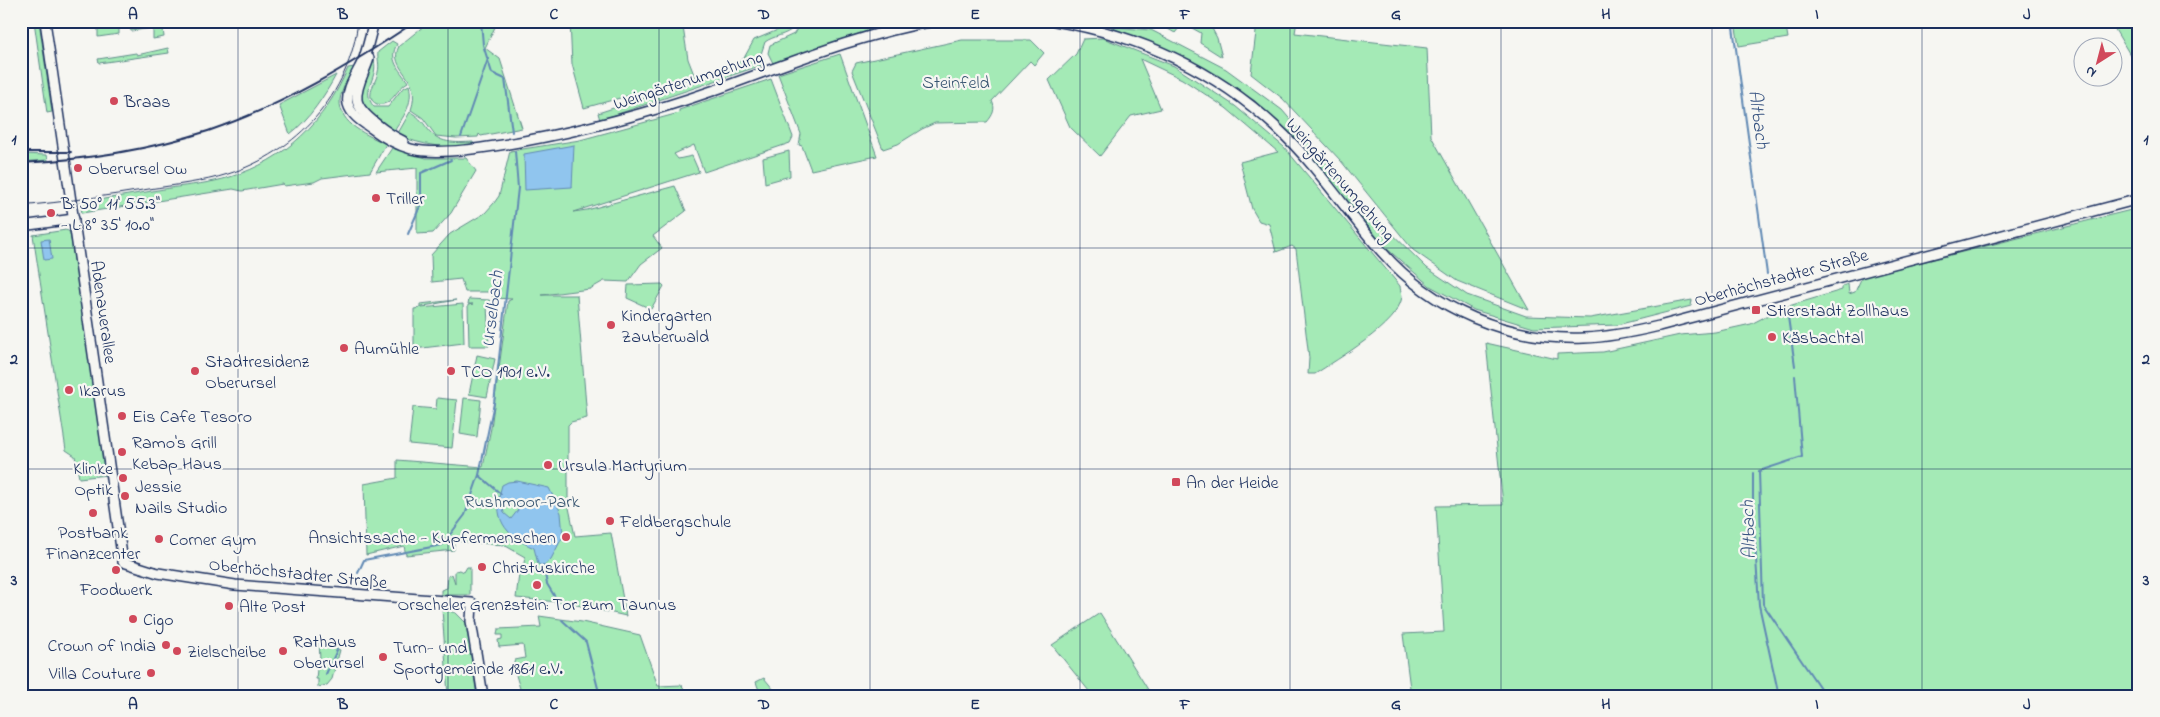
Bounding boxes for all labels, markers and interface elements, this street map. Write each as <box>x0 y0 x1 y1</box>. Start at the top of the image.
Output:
text: A <box>128 3 138 27</box>
text: B <box>337 3 349 27</box>
text: C <box>550 3 559 27</box>
text: D <box>757 3 770 27</box>
text: E <box>970 3 980 27</box>
text: F <box>1179 3 1191 27</box>
text: G <box>1391 3 1401 27</box>
text: H <box>1601 3 1611 27</box>
text: I <box>1815 3 1819 27</box>
text: J <box>2023 3 2031 27</box>
north arrow <box>2072 38 2122 88</box>
street label: Weingärtenumgehung <box>610 45 767 119</box>
text: N <box>2081 60 2101 83</box>
park label: Steinfeld <box>922 71 990 97</box>
water label: Altbach <box>1740 88 1775 151</box>
place label: Braas <box>123 90 170 116</box>
marker: Braas <box>108 95 120 107</box>
street label: Weingärtenumgehung <box>1278 113 1400 248</box>
text: 1 <box>11 128 17 152</box>
text: 1 <box>2143 128 2149 152</box>
place label: Oberursel Ow <box>88 157 187 183</box>
marker: Oberursel Ow <box>72 162 84 174</box>
place label: Triller <box>386 187 425 213</box>
place label: B: 50° 11' 55.3'' - L: 8° 35' 10.0'' <box>60 192 160 239</box>
marker: Triller <box>370 192 382 204</box>
marker: B: 50° 11' 55.3'' - L: 8° 35' 10.0'' <box>45 207 57 219</box>
street label: Oberhöchstadter Straße <box>1692 243 1872 315</box>
street label: Adenauerallee <box>82 259 122 366</box>
water label: Urselbach <box>475 268 512 349</box>
place label: Stierstadt Zollhaus <box>1766 299 1909 325</box>
place label: Kindergarten Zauberwald <box>621 304 712 351</box>
marker: Stierstadt Zollhaus <box>1750 304 1762 316</box>
marker: Kindergarten Zauberwald <box>605 319 617 331</box>
place label: Käsbachtal <box>1782 326 1864 352</box>
marker: Käsbachtal <box>1766 331 1778 343</box>
place label: Aumühle <box>354 337 420 363</box>
marker: Aumühle <box>338 342 350 354</box>
text: 2 <box>9 348 18 372</box>
text: 2 <box>2141 348 2150 372</box>
place label: Stadtresidenz Oberursel <box>205 350 310 397</box>
place label: TCO 1901 e.V. <box>461 360 550 386</box>
marker: Stadtresidenz Oberursel <box>189 365 201 377</box>
marker: TCO 1901 e.V. <box>445 365 457 377</box>
place label: Ikarus <box>79 379 126 405</box>
marker: Ikarus <box>63 384 75 396</box>
place label: Eis Cafe Tesoro <box>132 405 252 431</box>
marker: Eis Cafe Tesoro <box>116 410 128 422</box>
place label: Ramo's Grill Kebap Haus <box>132 431 222 478</box>
marker: Ramo's Grill Kebap Haus <box>116 446 128 458</box>
place label: Ursula Martyrium <box>558 454 687 480</box>
place label: Klinke Optik <box>73 457 114 504</box>
marker: Ursula Martyrium <box>542 459 554 471</box>
place label: An der Heide <box>1186 471 1280 497</box>
marker: Klinke Optik <box>117 472 129 484</box>
place label: Jessie Nails Studio <box>135 475 227 522</box>
marker: An der Heide <box>1170 476 1182 488</box>
marker: Jessie Nails Studio <box>119 490 131 502</box>
park label: Rushmoor-Park <box>464 490 580 516</box>
water label: Altbach <box>1735 499 1764 560</box>
marker: Postbank Finanzcenter <box>87 507 99 519</box>
place label: Feldbergschule <box>619 510 732 537</box>
marker: Feldbergschule <box>604 515 616 527</box>
place label: Postbank Finanzcenter <box>45 521 141 568</box>
place label: Ansichtssache - Kupfermenschen <box>308 526 556 552</box>
place label: Corner Gym <box>169 528 256 554</box>
marker: Ansichtssache - Kupfermenschen <box>560 531 572 543</box>
marker: Corner Gym <box>153 533 165 545</box>
street label: Oberhöchstadter Straße <box>207 553 389 597</box>
place label: Christuskirche <box>492 556 596 582</box>
marker: Christuskirche <box>476 561 488 573</box>
marker: Foodwerk <box>110 564 122 576</box>
text: 3 <box>10 569 18 593</box>
text: 3 <box>2142 569 2150 593</box>
place label: Foodwerk <box>79 578 152 604</box>
marker: Orscheler Grenzstein: Tor zum Taunus <box>531 579 543 591</box>
place label: Orscheler Grenzstein: Tor zum Taunus <box>398 593 676 619</box>
place label: Alte Post <box>239 595 306 621</box>
marker: Alte Post <box>223 600 235 612</box>
place label: Cigo <box>143 608 174 635</box>
marker: Cigo <box>127 613 139 625</box>
place label: Rathaus Oberursel <box>293 630 364 677</box>
place label: Crown of India <box>48 634 156 660</box>
place label: Turn- und Sportgemeinde 1861 e.V. <box>393 636 563 684</box>
marker: Crown of India <box>160 639 172 651</box>
place label: Zielscheibe <box>187 640 267 666</box>
marker: Zielscheibe <box>171 645 183 657</box>
marker: Rathaus Oberursel <box>277 645 289 657</box>
marker: Turn- und Sportgemeinde 1861 e.V. <box>377 651 389 663</box>
place label: Villa Couture <box>48 662 142 688</box>
marker: Villa Couture <box>145 667 157 679</box>
text: A <box>128 693 138 717</box>
text: B <box>337 693 349 717</box>
text: C <box>550 693 559 717</box>
text: D <box>757 693 770 717</box>
text: E <box>970 693 980 717</box>
text: F <box>1179 693 1191 717</box>
text: G <box>1391 693 1401 717</box>
text: H <box>1601 693 1611 717</box>
text: I <box>1815 693 1819 717</box>
text: J <box>2023 693 2031 717</box>

